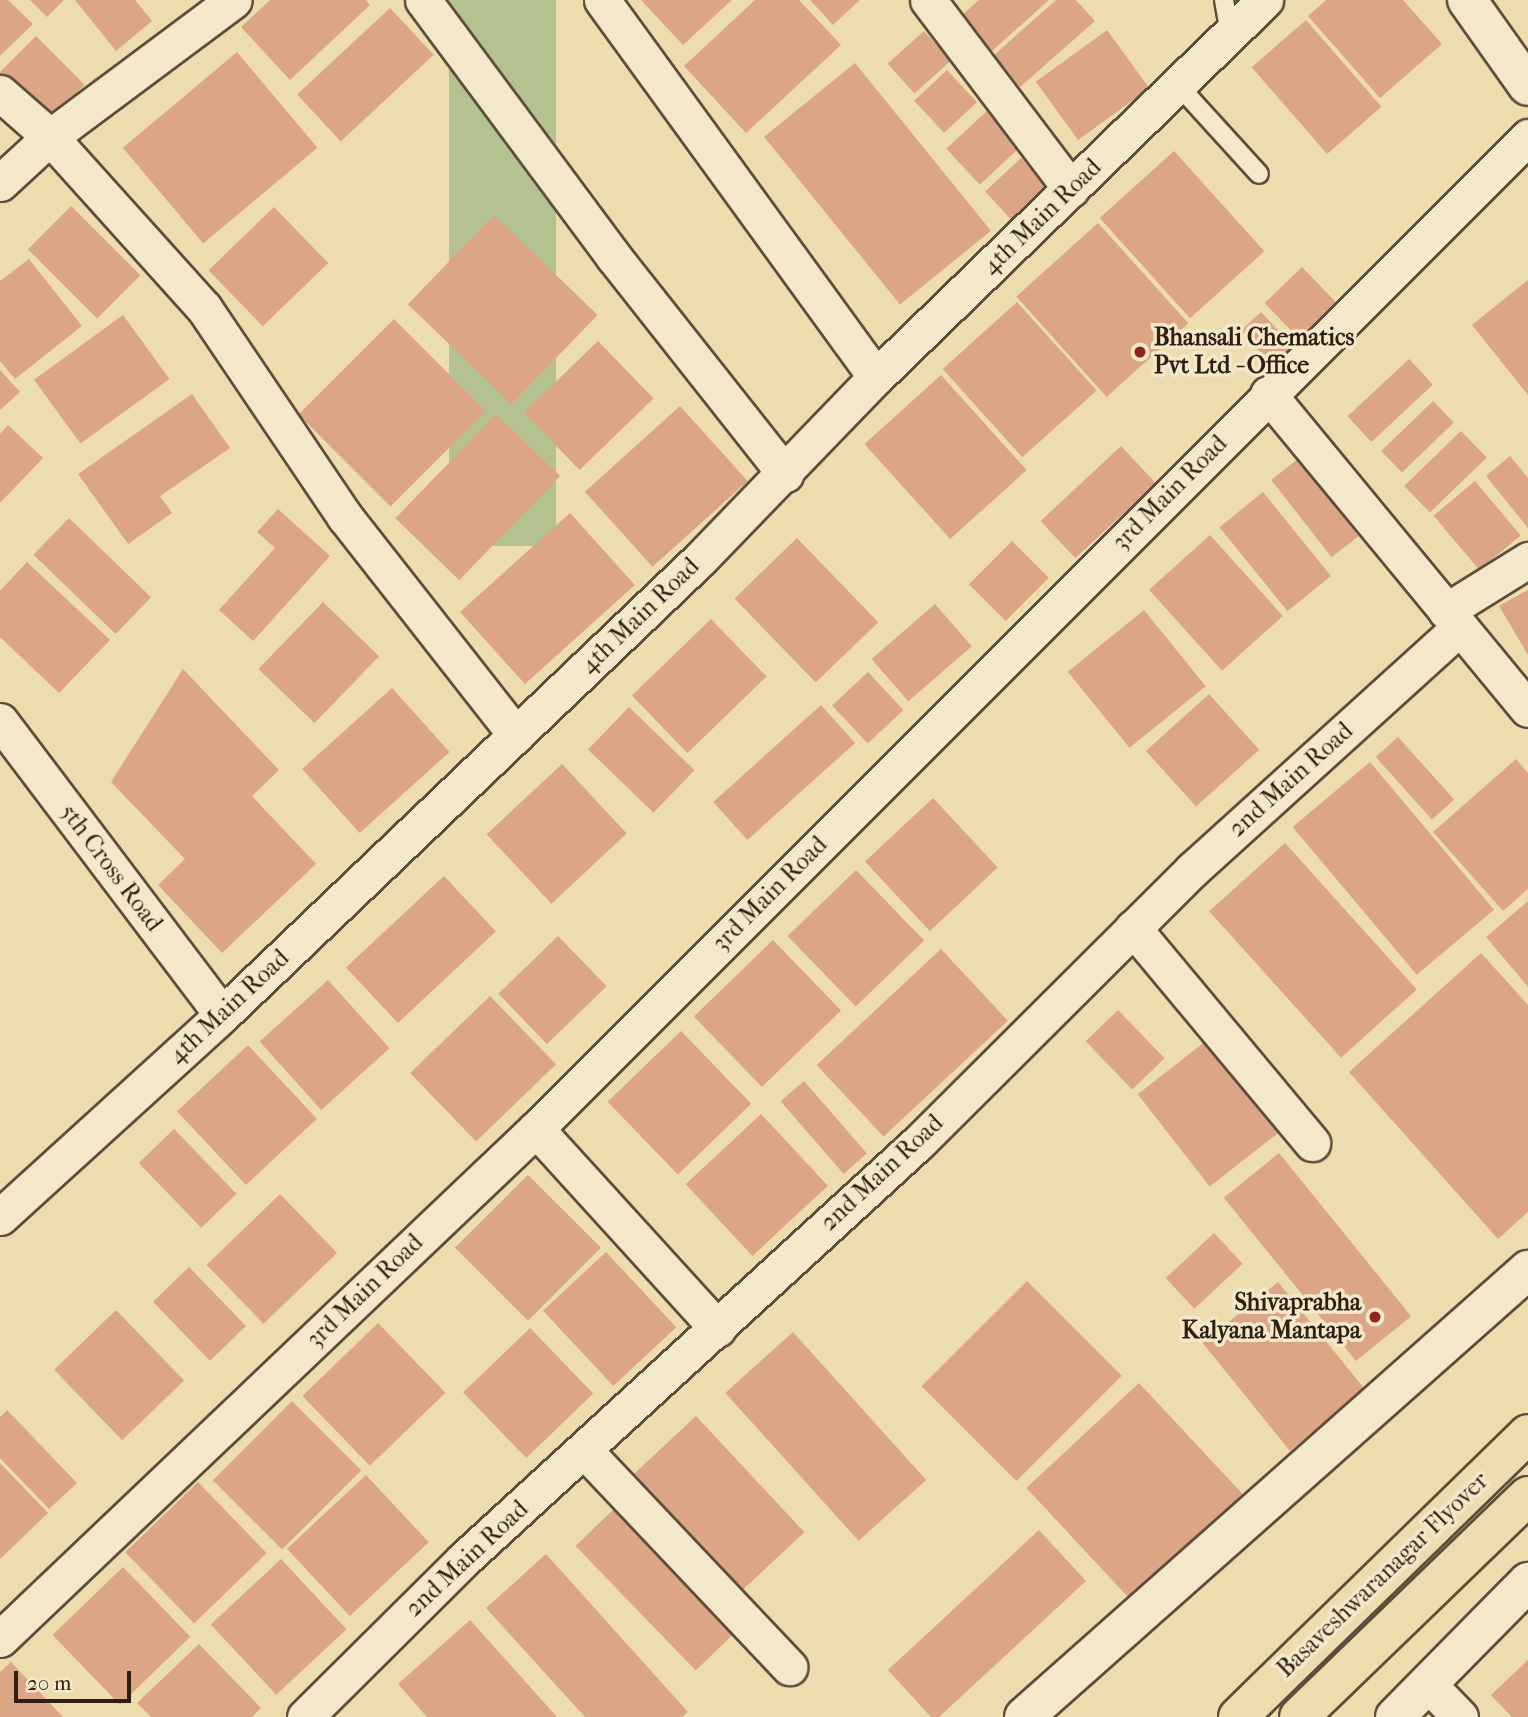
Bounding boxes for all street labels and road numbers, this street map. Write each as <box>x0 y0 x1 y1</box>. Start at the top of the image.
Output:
street label: 4th Main Road <box>977 153 1107 281</box>
street label: 3rd Main Road <box>1107 430 1233 556</box>
street label: 4th Main Road <box>575 552 705 680</box>
street label: 2nd Main Road <box>1223 717 1359 843</box>
street label: 5th Cross Road <box>54 799 168 937</box>
street label: 3rd Main Road <box>707 831 833 957</box>
street label: 4th Main Road <box>163 944 295 1070</box>
street label: 2nd Main Road <box>815 1109 949 1237</box>
street label: 3rd Main Road <box>301 1228 429 1354</box>
street label: Basaveshwaranagar Flyover <box>1271 1466 1495 1684</box>
street label: 2nd Main Road <box>400 1495 534 1623</box>

